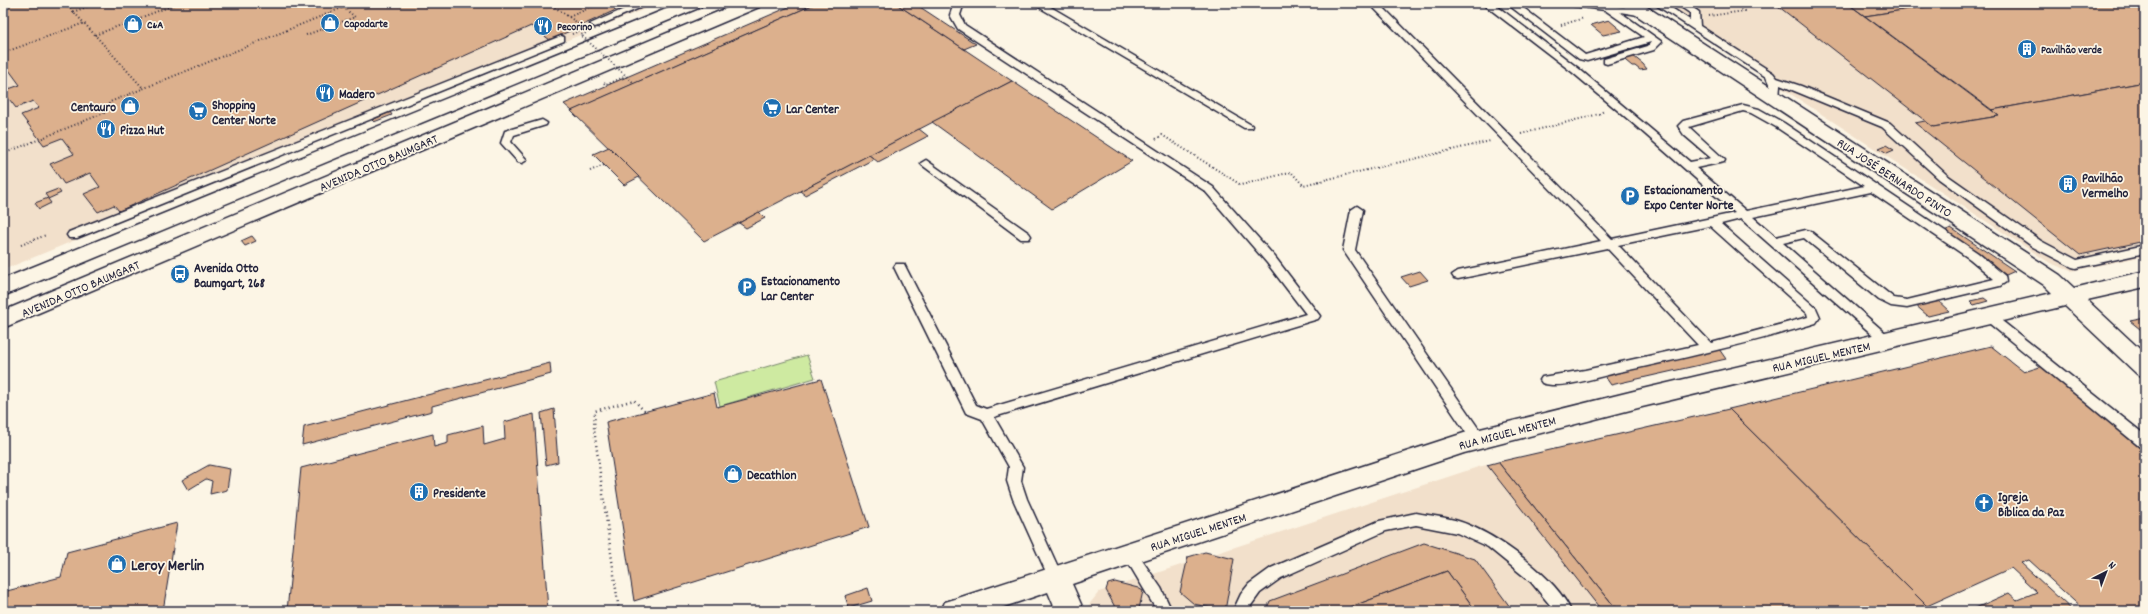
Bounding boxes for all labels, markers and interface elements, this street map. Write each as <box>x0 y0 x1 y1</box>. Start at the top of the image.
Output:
shop icon: Capodarte <box>319 12 341 34</box>
shop icon: C&A <box>122 13 144 35</box>
restaurant icon: Pecorino <box>532 15 554 37</box>
place label: Capodarte <box>344 17 388 33</box>
place label: C&A <box>147 18 163 34</box>
place label: Pecorino <box>557 20 592 36</box>
building icon: Pavilhão verde <box>2016 38 2038 60</box>
place label: Pavilhão verde <box>2041 43 2102 59</box>
restaurant icon: Madero <box>314 82 336 104</box>
place label: Madero <box>339 86 375 105</box>
shop icon: Centauro <box>119 95 141 117</box>
place label: Shopping Center Norte <box>212 97 276 131</box>
supermarket icon: Lar Center <box>761 97 783 119</box>
place label: Centauro <box>71 99 116 118</box>
supermarket icon: Shopping Center Norte <box>187 100 209 122</box>
place label: Lar Center <box>786 101 840 120</box>
restaurant icon: Pizza Hut <box>95 118 117 140</box>
place label: Pizza Hut <box>120 122 164 141</box>
street label: AVENIDA OTTO BAUMGART <box>317 131 441 198</box>
street label: RUA JOSÉ BERNARDO PINTO <box>1832 135 1955 224</box>
place label: Pavilhão Vermelho <box>2082 170 2128 204</box>
building icon: Pavilhão Vermelho <box>2057 173 2079 195</box>
place label: Estacionamento Expo Center Norte <box>1644 182 1734 216</box>
parking icon: Estacionamento Expo Center Norte <box>1619 185 1641 207</box>
street label: AVENIDA OTTO BAUMGART <box>19 257 143 324</box>
place label: Avenida Otto Baumgart, 268 <box>194 260 265 294</box>
bus stop icon: Avenida Otto Baumgart, 268 <box>169 263 191 285</box>
place label: Estacionamento Lar Center <box>761 273 840 307</box>
parking icon: Estacionamento Lar Center <box>736 276 758 298</box>
street label: RUA MIGUEL MENTEM <box>1771 338 1872 379</box>
street label: RUA MIGUEL MENTEM <box>1457 412 1558 457</box>
shop icon: Decathlon <box>722 463 744 485</box>
place label: Decathlon <box>747 467 796 486</box>
building icon: Presidente <box>408 481 430 503</box>
place label: Presidente <box>433 485 486 504</box>
place label: Igreja Bíblica da Paz <box>1998 489 2065 523</box>
church icon: Igreja Bíblica da Paz <box>1973 492 1995 514</box>
street label: RUA MIGUEL MENTEM <box>1148 509 1249 558</box>
north arrow <box>2086 552 2126 592</box>
shop icon: Leroy Merlin <box>106 553 128 575</box>
place label: Leroy Merlin <box>131 555 204 578</box>
text: N <box>2104 558 2119 574</box>

